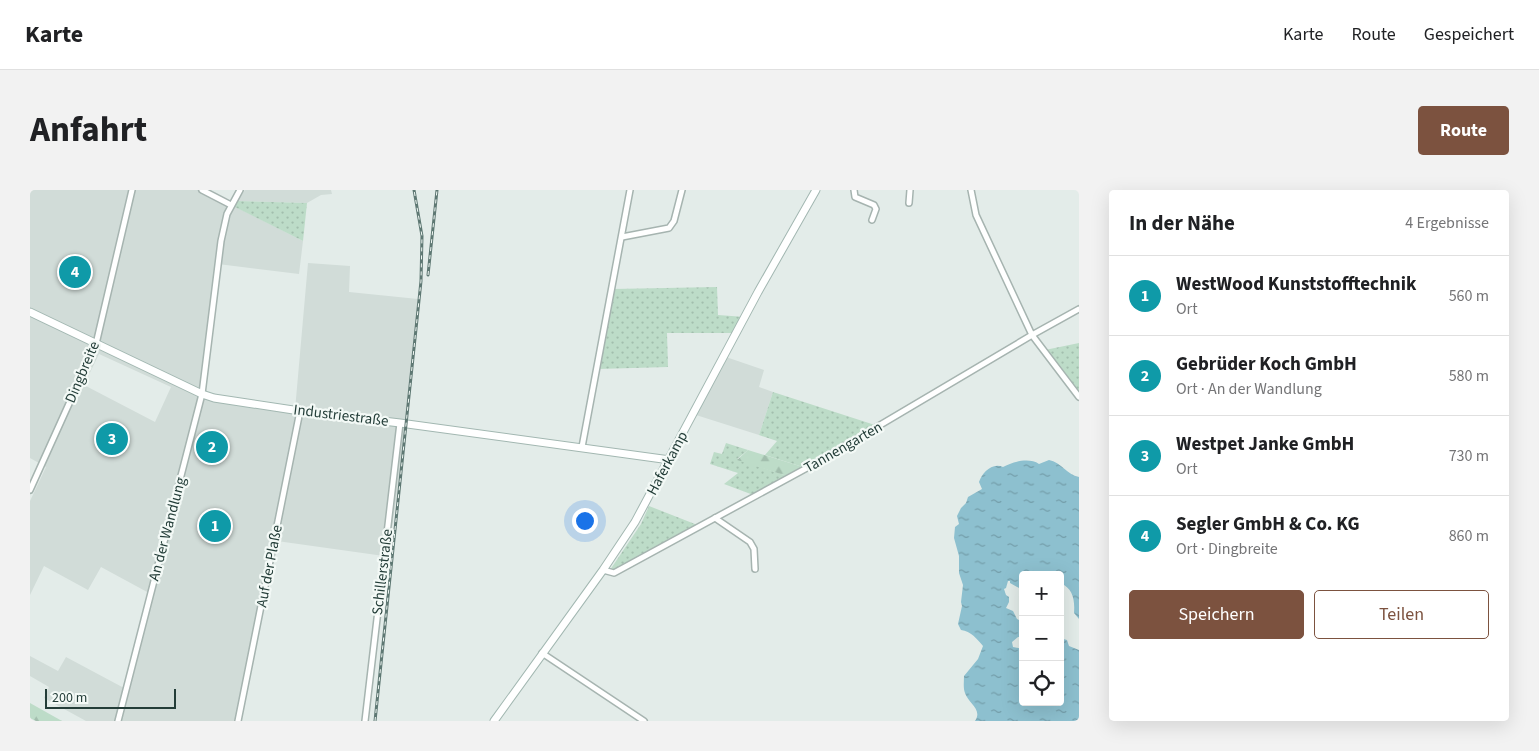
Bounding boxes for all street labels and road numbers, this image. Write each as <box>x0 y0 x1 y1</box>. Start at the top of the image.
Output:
street label: Dingbreite <box>60 338 105 406</box>
street label: Industriestraße <box>292 399 390 432</box>
street label: Tannengarten <box>800 417 886 478</box>
street label: Haferkamp <box>642 427 693 499</box>
street label: An der Wandlung <box>144 474 192 583</box>
street label: Auf der Plaße <box>251 523 288 609</box>
street label: Schillerstraße <box>367 528 398 616</box>

